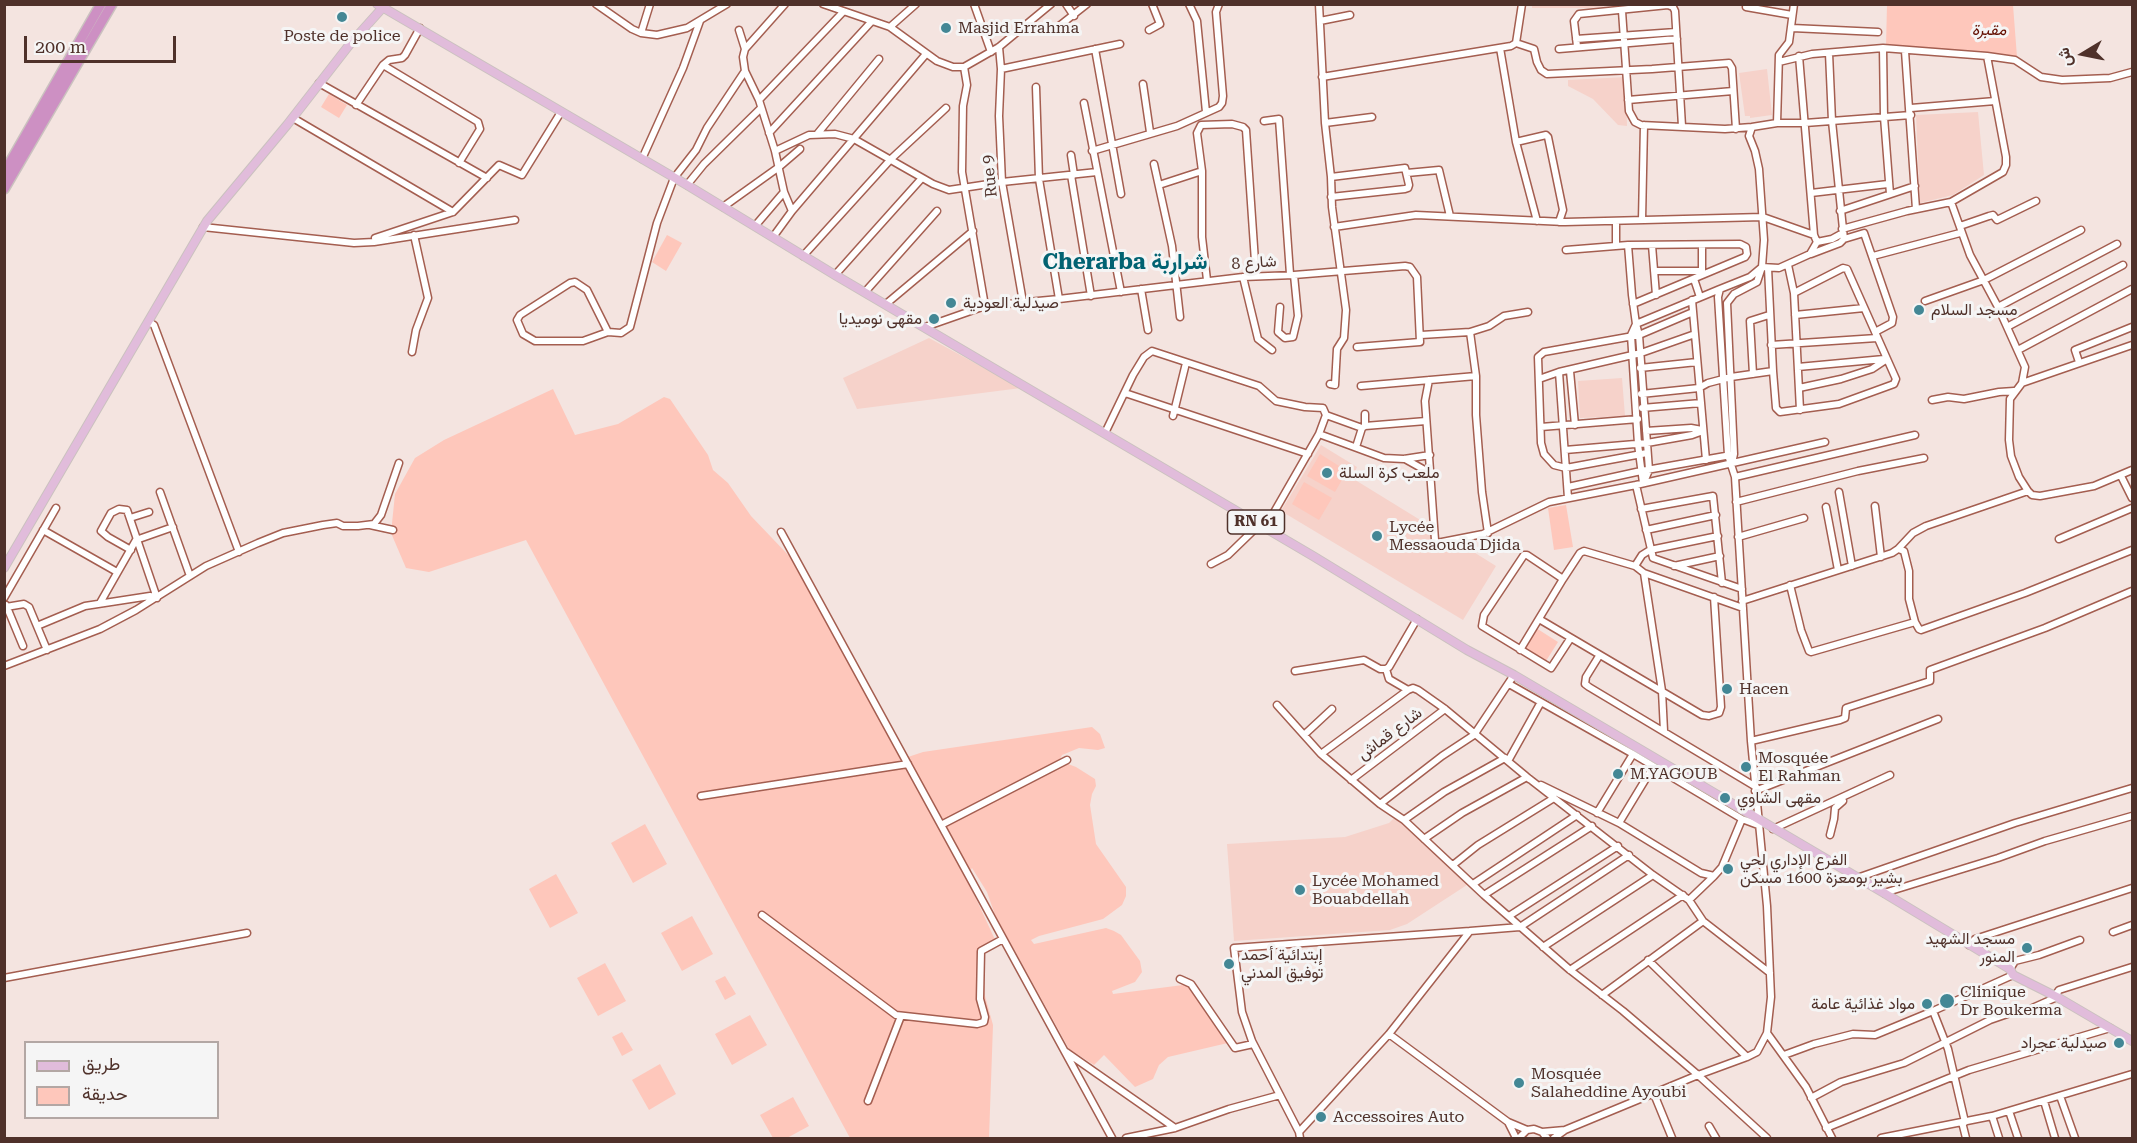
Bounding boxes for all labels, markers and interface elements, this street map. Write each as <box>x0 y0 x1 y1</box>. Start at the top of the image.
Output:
marker: Poste de police <box>335 10 349 24</box>
place label: Masjid Errahma <box>958 18 1079 38</box>
park label: مقبرة <box>1972 20 2006 40</box>
marker: Masjid Errahma <box>939 21 953 35</box>
scale bar <box>27 24 178 62</box>
north arrow <box>2053 24 2113 84</box>
place label: Poste de police <box>283 26 401 46</box>
text: 200 m <box>35 36 86 57</box>
text: ش <box>2054 46 2076 68</box>
street label: Rue 9 <box>978 154 1002 198</box>
district label: Cherarba شراربة <box>1042 250 1208 276</box>
street label: شارع 8 <box>1231 252 1277 274</box>
place label: صيدلية العودية <box>963 293 1059 313</box>
marker: صيدلية العودية <box>944 296 958 310</box>
place label: مسجد السلام <box>1931 300 2017 320</box>
marker: مسجد السلام <box>1912 303 1926 317</box>
place label: مقهى نوميديا <box>839 309 922 329</box>
marker: مقهى نوميديا <box>927 312 941 326</box>
place label: ملعب كرة السلة <box>1339 463 1439 483</box>
marker: ملعب كرة السلة <box>1320 466 1334 480</box>
road number: RN 61 <box>1228 510 1284 534</box>
place label: Lycée Messaouda Djida <box>1389 517 1520 555</box>
marker: Lycée Messaouda Djida <box>1370 529 1384 543</box>
place label: Hacen <box>1739 679 1789 699</box>
marker: Hacen <box>1720 682 1734 696</box>
street label: شارع قماش <box>1354 704 1426 764</box>
place label: Mosquée El Rahman <box>1758 748 1841 786</box>
marker: Mosquée El Rahman <box>1739 760 1753 774</box>
place label: M.YAGOUB <box>1630 764 1718 784</box>
marker: M.YAGOUB <box>1611 767 1625 781</box>
place label: مقهى الشاوي <box>1737 788 1821 808</box>
marker: مقهى الشاوي <box>1718 791 1732 805</box>
place label: الفرع الإداري لحي بشير بومعزة 1600 مسكن <box>1740 850 1902 888</box>
marker: الفرع الإداري لحي بشير بومعزة 1600 مسكن <box>1721 862 1735 876</box>
place label: Lycée Mohamed Bouabdellah <box>1312 871 1439 909</box>
marker: Lycée Mohamed Bouabdellah <box>1293 883 1307 897</box>
place label: مسجد الشهيد المنور <box>1925 929 2015 967</box>
marker: مسجد الشهيد المنور <box>2020 941 2034 955</box>
place label: إبتدائية أحمد توفيق المدني <box>1241 945 1323 983</box>
marker: إبتدائية أحمد توفيق المدني <box>1222 957 1236 971</box>
place label: Clinique Dr Boukerma <box>1960 982 2062 1020</box>
marker: Clinique Dr Boukerma <box>1938 992 1956 1010</box>
place label: مواد غذائية عامة <box>1811 994 1915 1014</box>
marker: مواد غذائية عامة <box>1920 997 1934 1011</box>
place label: صيدلية عجراد <box>2021 1033 2107 1053</box>
marker: صيدلية عجراد <box>2112 1036 2126 1050</box>
legend <box>24 1041 219 1119</box>
text: طريق <box>82 1053 120 1074</box>
place label: Mosquée Salaheddine Ayoubi <box>1531 1064 1686 1102</box>
marker: Mosquée Salaheddine Ayoubi <box>1512 1076 1526 1090</box>
text: حديقة <box>82 1083 128 1104</box>
place label: Accessoires Auto <box>1333 1107 1464 1127</box>
marker: Accessoires Auto <box>1314 1110 1328 1124</box>

